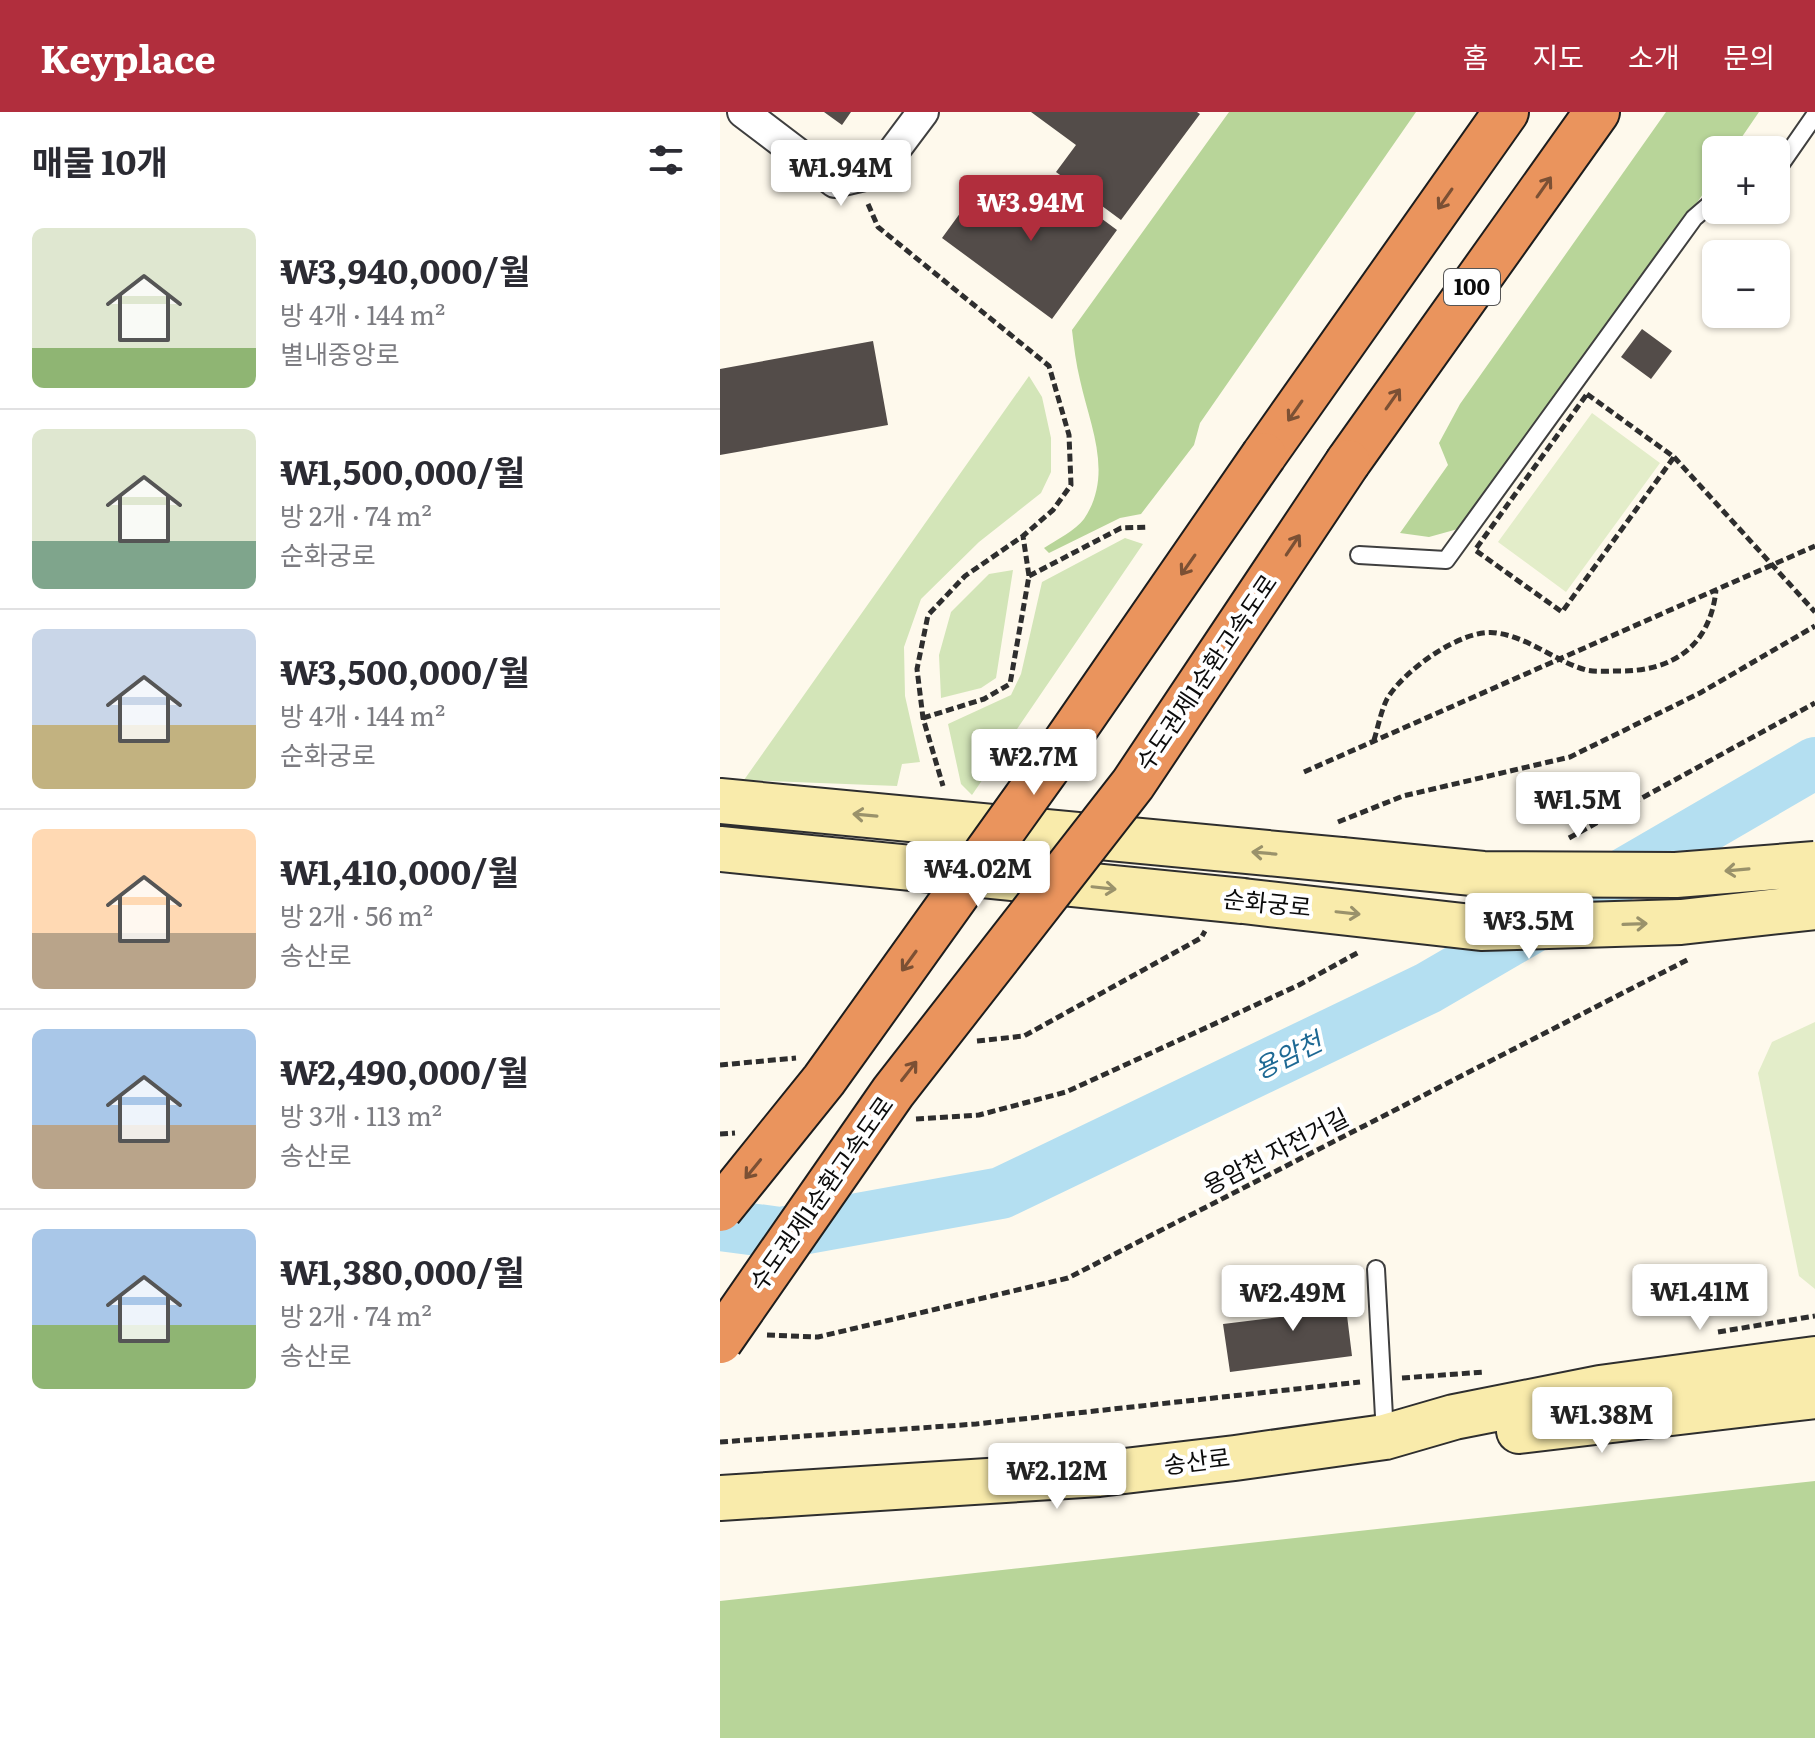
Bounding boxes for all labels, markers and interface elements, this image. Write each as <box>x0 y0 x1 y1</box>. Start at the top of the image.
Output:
text: Keyplace <box>40 28 216 85</box>
text: 홈 <box>1463 35 1488 77</box>
text: 지도 <box>1532 35 1584 77</box>
text: 소개 <box>1628 35 1679 77</box>
text: 문의 <box>1723 35 1775 77</box>
text: 매물 10개 <box>32 135 168 185</box>
map controls <box>1702 136 1790 328</box>
button: + <box>1702 136 1790 224</box>
icon: filters <box>644 138 688 182</box>
pin: ₩1.94M <box>776 140 906 208</box>
text: ₩1.94M <box>789 146 893 185</box>
pin: ₩3.94M <box>966 175 1096 243</box>
one-way arrow <box>1536 176 1552 198</box>
text: ₩3.94M <box>977 181 1085 220</box>
one-way arrow <box>1437 187 1453 209</box>
button: − <box>1702 240 1790 328</box>
text: ₩3,940,000/월 <box>280 244 530 294</box>
icon: home <box>96 260 192 356</box>
road number: 100 <box>1444 269 1500 305</box>
text: 방 4개 · 144 m² <box>280 294 445 333</box>
text: 별내중앙로 <box>280 333 400 372</box>
one-way arrow <box>1385 388 1401 410</box>
one-way arrow <box>1287 400 1304 421</box>
text: ₩1,500,000/월 <box>280 445 525 495</box>
icon: home <box>96 461 192 557</box>
text: 방 2개 · 74 m² <box>280 495 432 534</box>
text: 순화궁로 <box>280 534 376 573</box>
one-way arrow <box>1285 534 1301 556</box>
one-way arrow <box>1180 554 1196 576</box>
street label: 수도권제1순환고속도로 <box>1126 566 1284 777</box>
text: ₩3,500,000/월 <box>280 645 530 695</box>
icon: home <box>96 661 192 757</box>
text: 방 4개 · 144 m² <box>280 695 445 734</box>
pin: ₩2.7M <box>978 729 1090 797</box>
text: 순화궁로 <box>280 734 376 773</box>
text: ₩2.7M <box>989 735 1079 774</box>
pin: ₩1.5M <box>1522 772 1634 840</box>
text: ₩1.5M <box>1534 778 1622 817</box>
one-way arrow <box>852 807 879 822</box>
pin: ₩4.02M <box>913 841 1043 909</box>
text: ₩1,410,000/월 <box>280 845 519 895</box>
one-way arrow <box>1251 845 1278 860</box>
text: ₩4.02M <box>924 847 1032 886</box>
icon: home <box>96 861 192 957</box>
one-way arrow <box>1724 863 1751 878</box>
street label: 순화궁로 <box>1222 879 1313 924</box>
one-way arrow <box>1090 880 1117 895</box>
pin: ₩3.5M <box>1473 893 1585 961</box>
text: 방 2개 · 56 m² <box>280 895 433 934</box>
text: ₩3.5M <box>1483 899 1575 938</box>
one-way arrow <box>1334 906 1361 921</box>
one-way arrow <box>1621 916 1648 931</box>
text: 송산로 <box>280 934 352 973</box>
one-way arrow <box>901 950 918 971</box>
water label: 용암천 <box>1246 1019 1330 1087</box>
text: ₩2,490,000/월 <box>280 1045 529 1095</box>
icon: home <box>96 1061 192 1157</box>
one-way arrow <box>901 1061 918 1082</box>
street label: 수도권제1순환고속도로 <box>739 1088 900 1297</box>
text: 방 3개 · 113 m² <box>280 1095 442 1134</box>
street label: 용암천 자전거길 <box>1196 1098 1354 1202</box>
text: 송산로 <box>280 1134 352 1173</box>
one-way arrow <box>744 1158 761 1179</box>
text: ₩1,380,000/월 <box>280 1245 525 1295</box>
icon: home <box>96 1261 192 1357</box>
pin: ₩1.41M <box>1635 1264 1765 1332</box>
pin: ₩2.49M <box>1228 1265 1358 1333</box>
text: ₩1.41M <box>1650 1270 1750 1309</box>
text: ₩2.49M <box>1240 1271 1346 1310</box>
text: 방 2개 · 74 m² <box>280 1295 432 1334</box>
text: 송산로 <box>280 1334 352 1373</box>
pin: ₩1.38M <box>1537 1387 1667 1455</box>
text: ₩1.38M <box>1550 1393 1654 1432</box>
street label: 송산로 <box>1162 1438 1232 1481</box>
pin: ₩2.12M <box>992 1443 1122 1511</box>
text: ₩2.12M <box>1006 1449 1108 1488</box>

